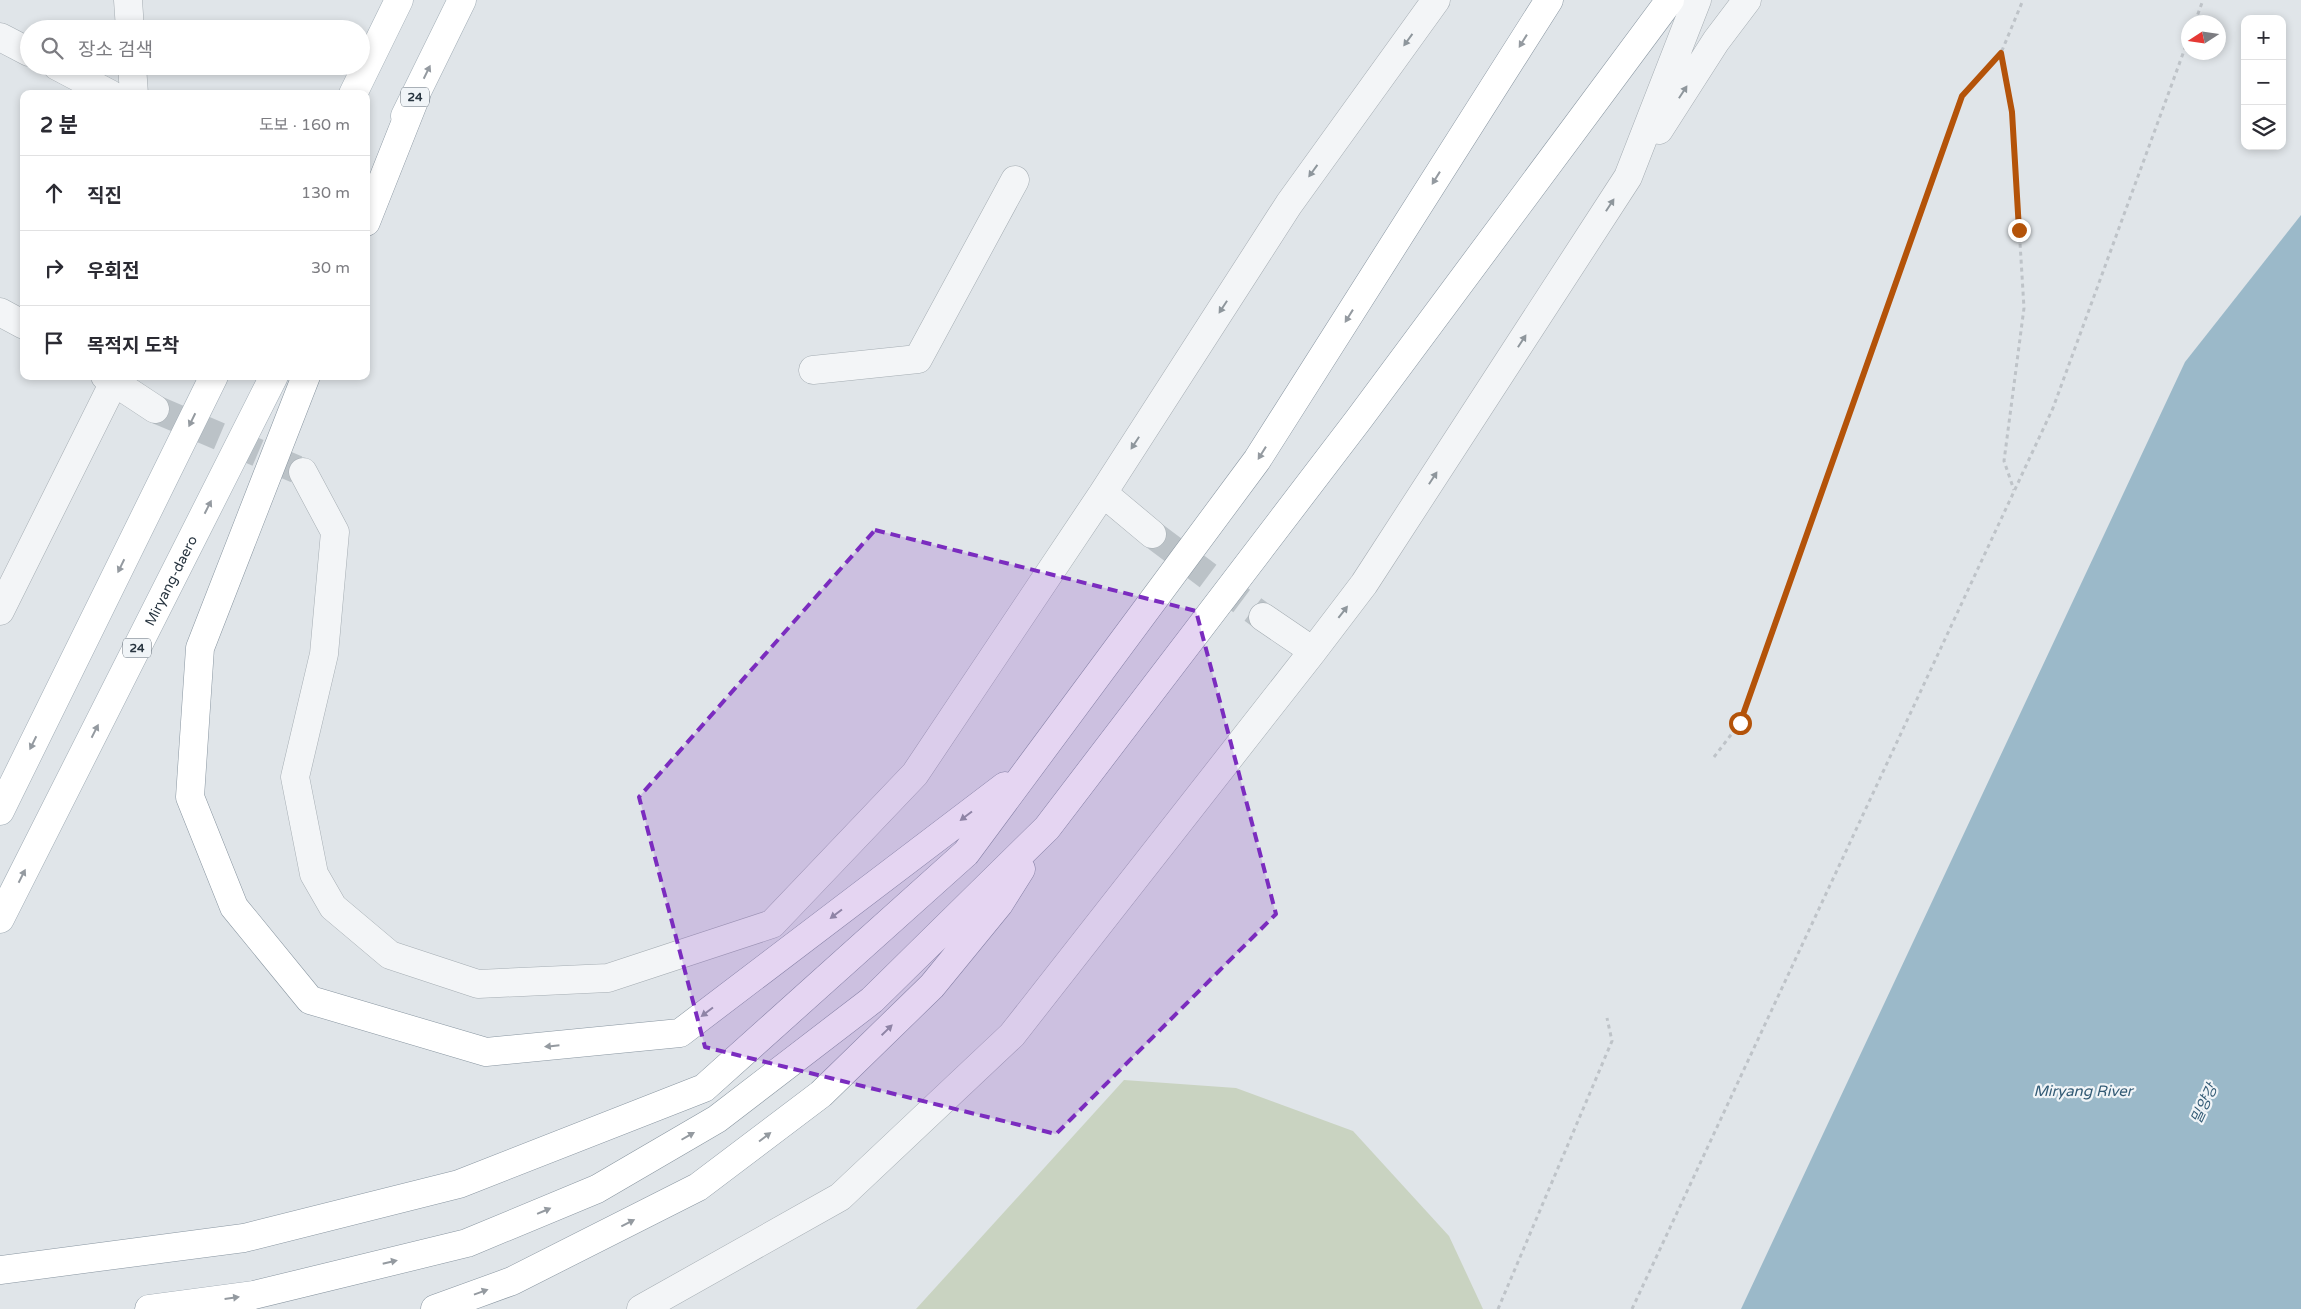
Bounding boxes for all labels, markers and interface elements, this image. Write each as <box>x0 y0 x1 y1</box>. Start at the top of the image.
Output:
north arrow <box>2181 15 2226 60</box>
map controls <box>2241 15 2286 150</box>
button: + <box>2241 15 2286 60</box>
search box <box>20 20 370 75</box>
one-way arrow <box>1403 33 1413 46</box>
icon: search <box>38 34 66 62</box>
one-way arrow <box>1518 35 1527 48</box>
text: 장소 검색 <box>78 39 153 61</box>
button: − <box>2241 60 2286 105</box>
one-way arrow <box>423 65 431 79</box>
one-way arrow <box>1678 86 1688 99</box>
road number: 24 <box>401 88 429 106</box>
button: layers <box>2241 105 2286 150</box>
text: 2 분 <box>40 113 78 138</box>
text: 도보 · 160 m <box>259 115 350 135</box>
one-way arrow <box>1307 164 1318 177</box>
one-way arrow <box>1431 172 1440 185</box>
icon: ahead <box>40 179 68 207</box>
text: 130 m <box>301 183 350 203</box>
text: 직진 <box>87 185 122 207</box>
one-way arrow <box>1605 198 1615 211</box>
route end <box>2008 219 2031 242</box>
icon: right <box>40 254 68 282</box>
text: 30 m <box>311 258 350 278</box>
text: 우회전 <box>87 260 139 282</box>
one-way arrow <box>1218 300 1228 313</box>
one-way arrow <box>1344 309 1353 322</box>
icon: arrive <box>40 329 68 357</box>
text: 목적지 도착 <box>87 335 179 357</box>
one-way arrow <box>1517 335 1527 348</box>
one-way arrow <box>188 413 196 427</box>
one-way arrow <box>1130 437 1140 450</box>
one-way arrow <box>1257 446 1266 460</box>
one-way arrow <box>1429 471 1438 484</box>
one-way arrow <box>204 500 212 515</box>
street label: Miryang-daero <box>141 533 201 629</box>
one-way arrow <box>117 559 125 573</box>
one-way arrow <box>1337 606 1348 619</box>
road number: 24 <box>123 638 151 658</box>
route start <box>1729 712 1752 735</box>
one-way arrow <box>91 723 99 738</box>
one-way arrow <box>29 736 37 750</box>
one-way arrow <box>960 810 973 821</box>
one-way arrow <box>18 868 26 883</box>
one-way arrow <box>829 909 843 919</box>
one-way arrow <box>700 1007 714 1017</box>
one-way arrow <box>881 1024 893 1036</box>
one-way arrow <box>543 1042 559 1050</box>
water label: 밀양강 <box>2187 1079 2222 1127</box>
water label: Miryang River <box>2033 1082 2135 1100</box>
one-way arrow <box>758 1131 771 1142</box>
one-way arrow <box>681 1132 694 1141</box>
one-way arrow <box>537 1207 551 1215</box>
one-way arrow <box>620 1218 635 1227</box>
one-way arrow <box>383 1258 398 1266</box>
one-way arrow <box>474 1288 489 1296</box>
one-way arrow <box>224 1293 240 1301</box>

